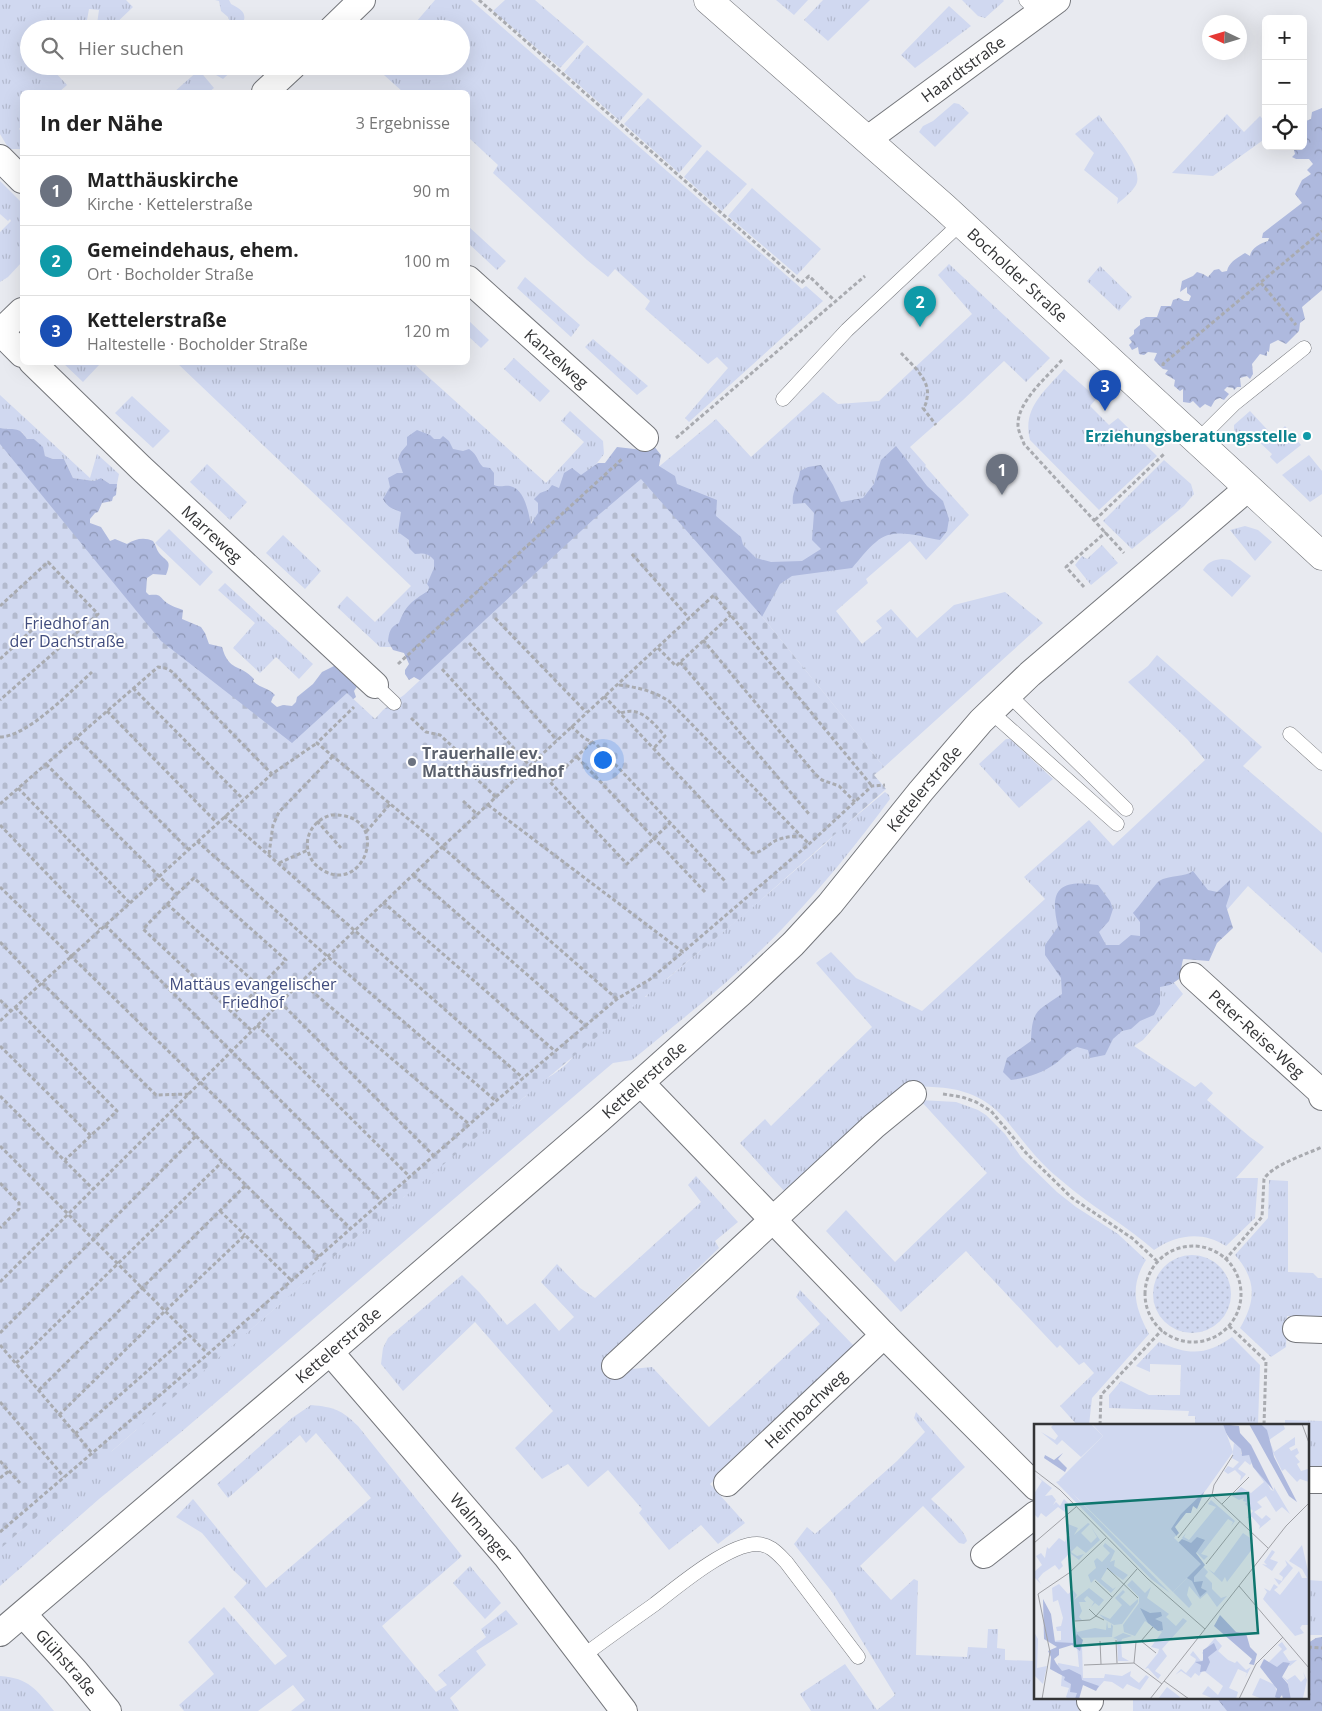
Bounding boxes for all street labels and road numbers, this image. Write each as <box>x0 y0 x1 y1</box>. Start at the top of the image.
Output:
street label: Haardtstraße <box>917 31 1010 107</box>
street label: Bocholder Straße <box>963 223 1073 327</box>
street label: Kanzelweg <box>520 324 594 393</box>
street label: Marreweg <box>177 500 247 568</box>
street label: Kettelerstraße <box>881 741 966 836</box>
street label: Peter-Reise-Weg <box>1204 985 1310 1083</box>
street label: Kettelerstraße <box>597 1036 691 1123</box>
street label: Kettelerstraße <box>290 1302 386 1388</box>
street label: Heimbachweg <box>760 1364 852 1453</box>
street label: Walmanger <box>445 1488 518 1567</box>
street label: Glühstraße <box>31 1624 102 1701</box>

